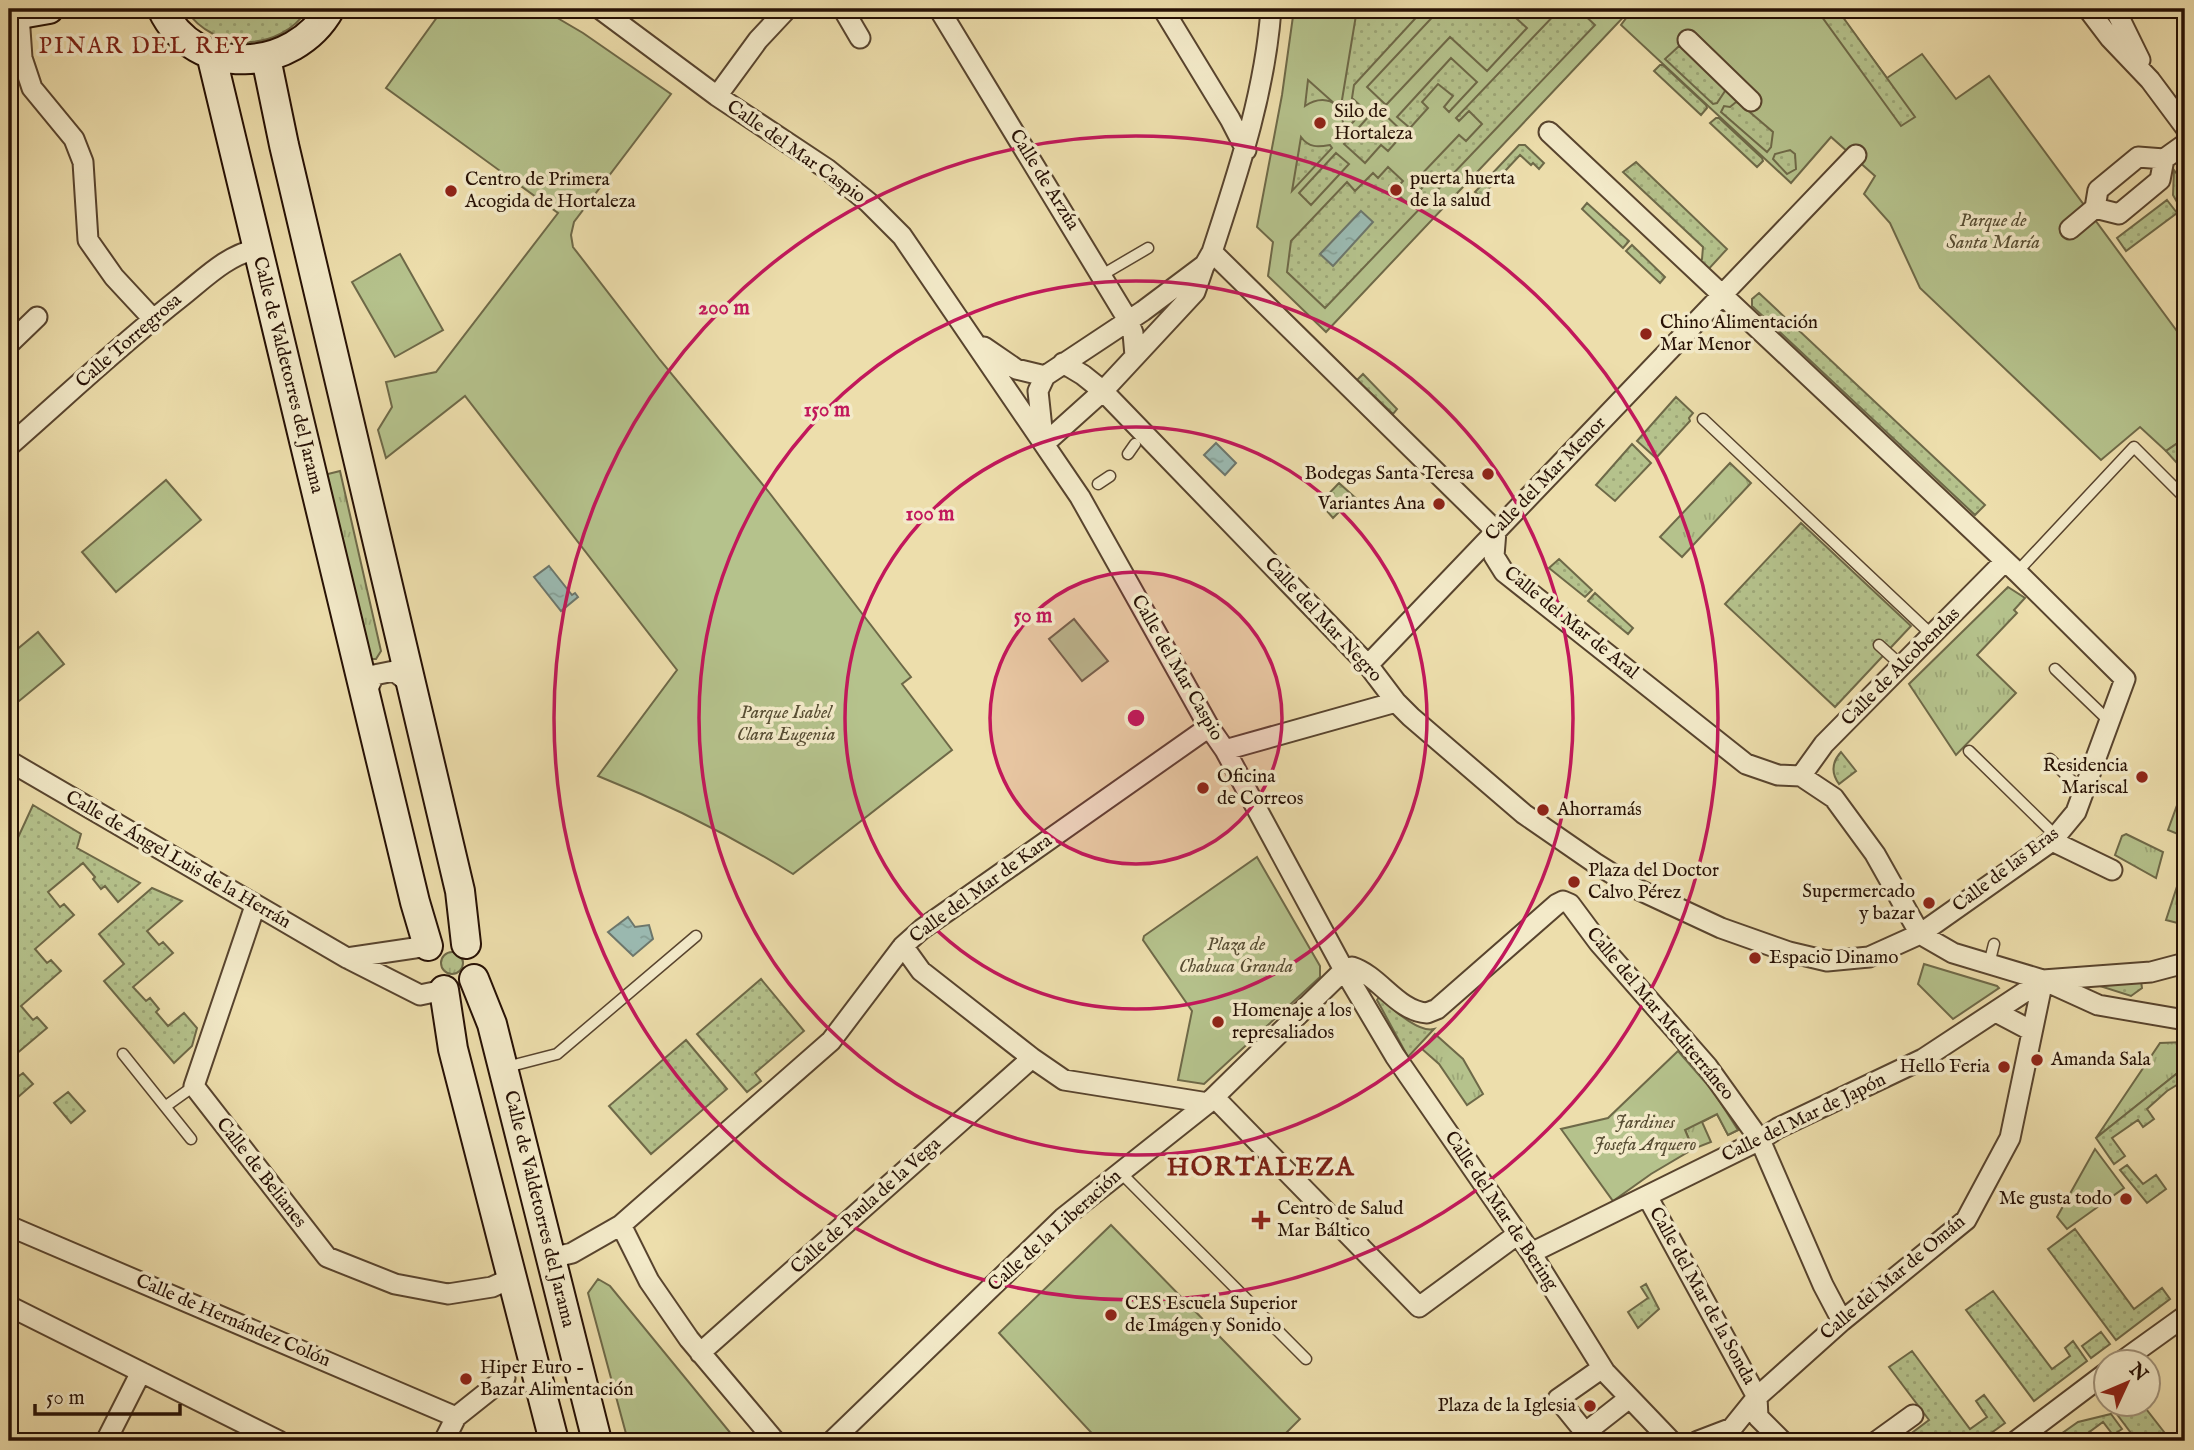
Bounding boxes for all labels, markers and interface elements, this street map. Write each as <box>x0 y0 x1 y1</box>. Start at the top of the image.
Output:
district label: PINAR DEL REY <box>39 32 249 61</box>
street label: Calle del Mar Caspio <box>722 95 870 209</box>
place label: Silo de Hortaleza <box>1334 100 1414 146</box>
marker: Silo de Hortaleza <box>1312 115 1328 131</box>
street label: Calle de Arzúa <box>1003 125 1085 236</box>
place label: puerta huerta de la salud <box>1410 167 1516 213</box>
place label: Centro de Primera Acogida de Hortaleza <box>464 168 637 214</box>
marker: puerta huerta de la salud <box>1388 182 1404 198</box>
marker: Centro de Primera Acogida de Hortaleza <box>443 183 459 199</box>
park label: Parque de Santa María <box>1946 209 2040 255</box>
street label: Calle de Valdetorres del Jarama <box>247 254 329 497</box>
street label: Calle Torregrosa <box>71 288 187 393</box>
text: 200 m <box>698 295 750 322</box>
place label: Chino Alimentación Mar Menor <box>1660 311 1818 357</box>
marker: Chino Alimentación Mar Menor <box>1638 326 1654 342</box>
text: 150 m <box>804 397 851 424</box>
street label: Calle del Mar Menor <box>1480 412 1612 546</box>
place label: Bodegas Santa Teresa <box>1305 462 1475 486</box>
marker: Bodegas Santa Teresa <box>1480 466 1496 482</box>
place label: Variantes Ana <box>1317 492 1426 516</box>
marker: Variantes Ana <box>1431 496 1447 512</box>
text: 100 m <box>905 501 955 528</box>
street label: Calle del Mar Negro <box>1259 552 1387 688</box>
street label: Calle del Mar de Aral <box>1499 561 1644 685</box>
street label: Calle del Mar Caspio <box>1126 591 1228 745</box>
text: 50 m <box>1014 603 1053 630</box>
street label: Calle de Alcobendas <box>1837 603 1965 731</box>
park label: Parque Isabel Clara Eugenia <box>737 701 835 747</box>
centre of rings <box>1124 706 1148 730</box>
place label: Residencia Mariscal <box>2043 754 2129 800</box>
place label: Oficina de Correos <box>1217 765 1303 811</box>
marker: Residencia Mariscal <box>2134 769 2150 785</box>
marker: Oficina de Correos <box>1195 780 1211 796</box>
street label: Calle de Ángel Luis de la Herrán <box>61 785 295 934</box>
place label: Ahorramás <box>1556 798 1642 822</box>
marker: Ahorramás <box>1535 802 1551 818</box>
street label: Calle de las Eras <box>1948 822 2064 918</box>
street label: Calle del Mar de Kara <box>905 829 1058 949</box>
place label: Plaza del Doctor Calvo Pérez <box>1588 859 1719 905</box>
marker: Plaza del Doctor Calvo Pérez <box>1566 874 1582 890</box>
place label: Supermercado y bazar <box>1802 880 1915 926</box>
marker: Supermercado y bazar <box>1921 895 1937 911</box>
street label: Calle del Mar Mediterráneo <box>1581 923 1739 1105</box>
park label: Plaza de Chabuca Granda <box>1179 933 1293 979</box>
place label: Espacio Dinamo <box>1769 946 1898 970</box>
marker: Espacio Dinamo <box>1747 950 1763 966</box>
place label: Homenaje a los represaliados <box>1232 999 1352 1045</box>
marker: Homenaje a los represaliados <box>1210 1014 1226 1030</box>
place label: Amanda Sala <box>2050 1048 2151 1072</box>
marker: Amanda Sala <box>2029 1052 2045 1068</box>
place label: Hello Feria <box>1900 1055 1991 1079</box>
marker: Hello Feria <box>1996 1059 2012 1075</box>
street label: Calle del Mar de Japón <box>1718 1068 1890 1168</box>
street label: Calle de Valdetorres del Jarama <box>498 1088 580 1331</box>
park label: Jardines Josefa Arquero <box>1594 1111 1696 1157</box>
street label: Calle de Belianes <box>211 1113 311 1233</box>
street label: Calle del Mar de Bering <box>1439 1127 1564 1296</box>
street label: Calle de Paula de la Vega <box>786 1132 947 1280</box>
district label: HORTALEZA <box>1167 1151 1355 1184</box>
street label: Calle de la Liberación <box>983 1165 1127 1297</box>
place label: Me gusta todo <box>1999 1187 2112 1211</box>
marker: Me gusta todo <box>2118 1191 2134 1207</box>
place label: Centro de Salud Mar Báltico <box>1277 1197 1404 1243</box>
street label: Calle del Mar de la Sonda <box>1643 1203 1761 1390</box>
marker: Centro de Salud Mar Báltico <box>1251 1210 1271 1230</box>
street label: Calle del Mar de Omán <box>1816 1210 1970 1346</box>
street label: Calle de Hernández Colón <box>132 1269 334 1373</box>
place label: CES Escuela Superior de Imágen y Sonido <box>1125 1292 1298 1338</box>
marker: CES Escuela Superior de Imágen y Sonido <box>1103 1307 1119 1323</box>
north arrow <box>2092 1348 2162 1418</box>
place label: Hiper Euro - Bazar Alimentación <box>480 1356 634 1402</box>
text: N <box>2123 1358 2153 1387</box>
marker: Hiper Euro - Bazar Alimentación <box>458 1371 474 1387</box>
scale bar <box>35 1373 180 1417</box>
text: 50 m <box>46 1385 85 1412</box>
place label: Plaza de la Iglesia <box>1438 1394 1577 1418</box>
marker: Plaza de la Iglesia <box>1582 1398 1598 1414</box>

